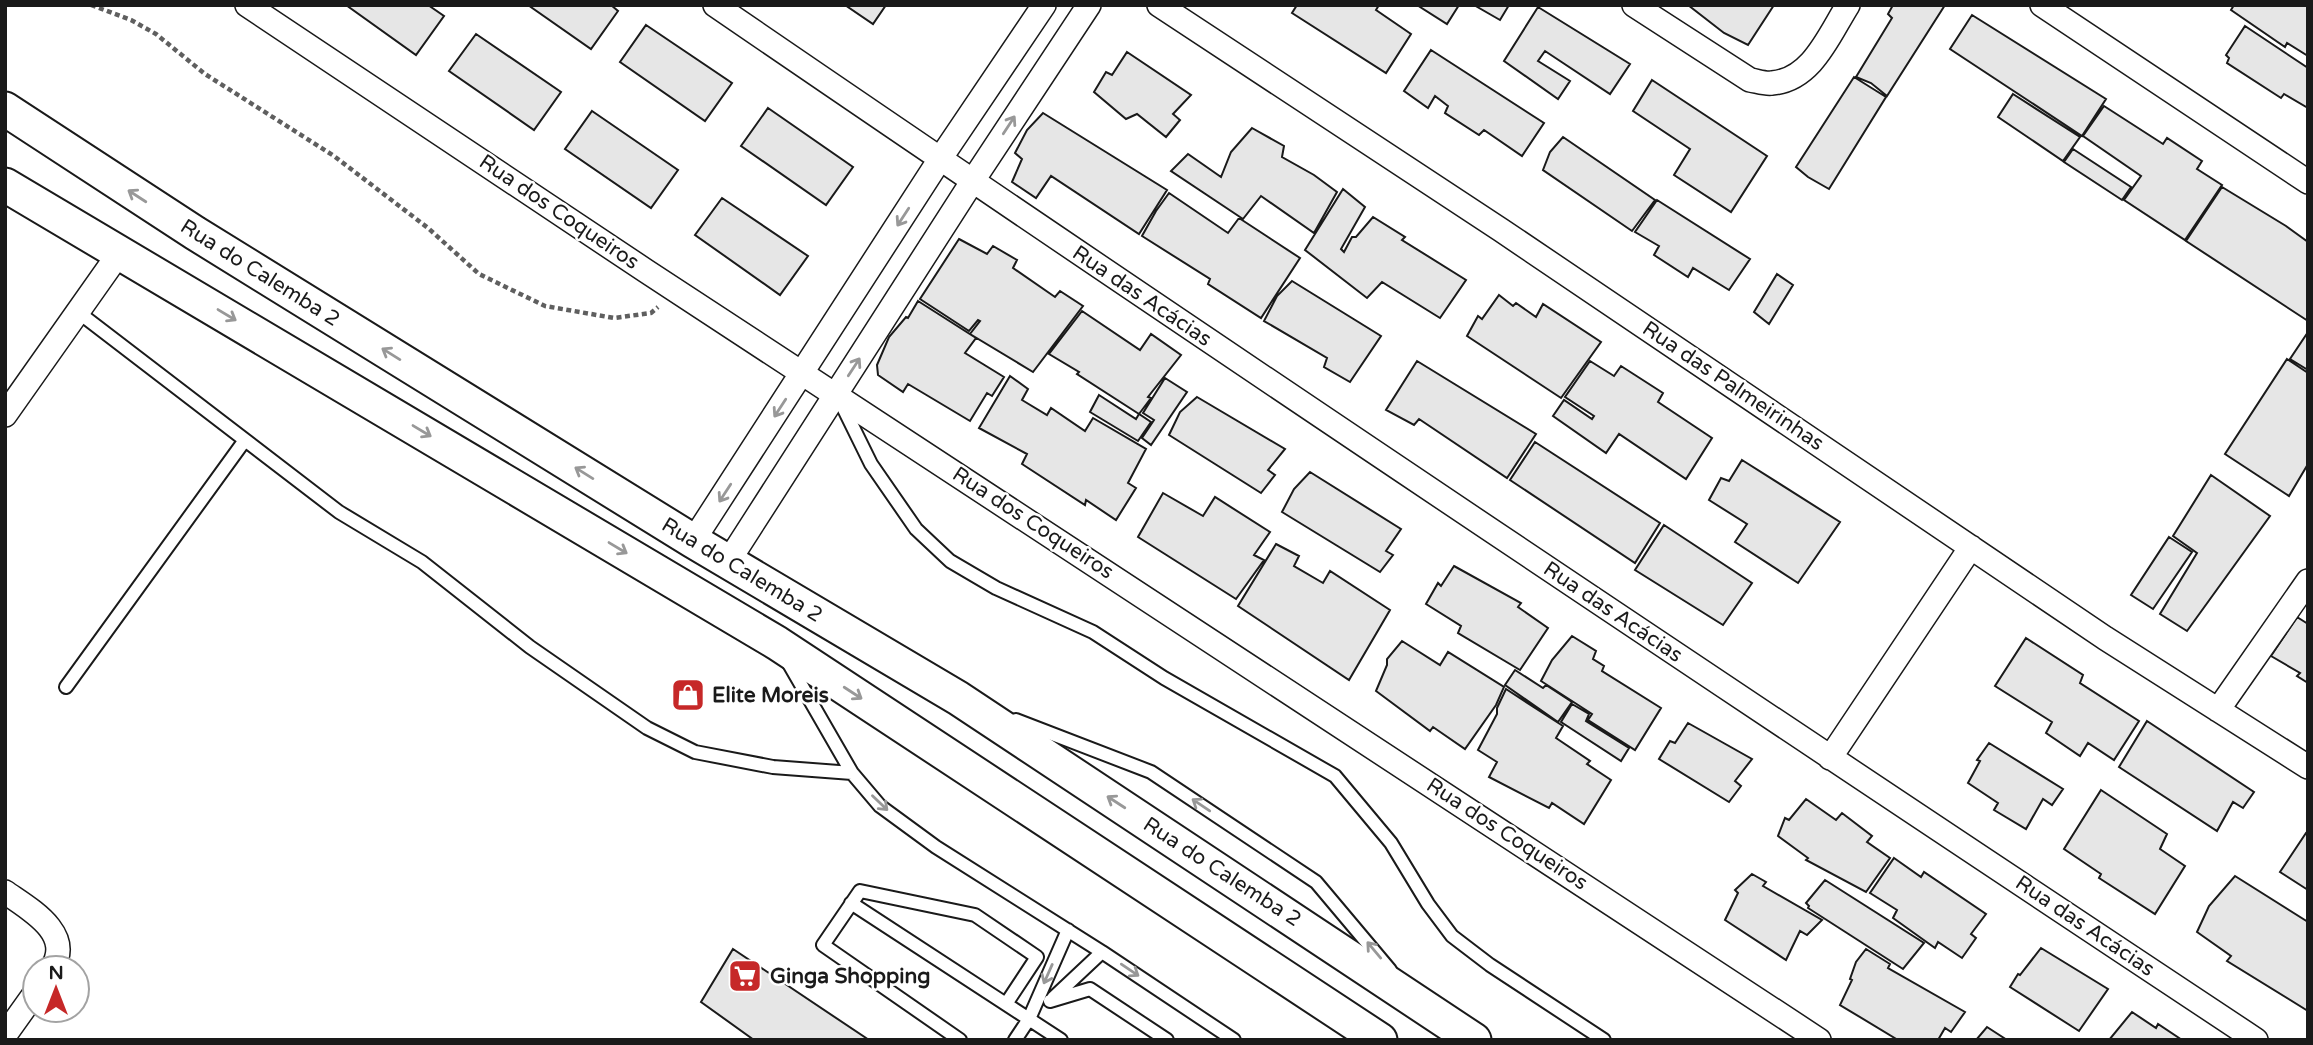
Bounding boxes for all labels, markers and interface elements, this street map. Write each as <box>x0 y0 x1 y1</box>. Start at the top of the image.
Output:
one-way arrow <box>1002 115 1016 135</box>
street label: Rua dos Coqueiros <box>474 149 644 275</box>
one-way arrow <box>128 188 148 202</box>
one-way arrow <box>896 206 910 226</box>
street label: Rua do Calemba 2 <box>176 214 344 332</box>
street label: Rua das Acácias <box>1068 240 1216 352</box>
one-way arrow <box>216 308 236 322</box>
street label: Rua das Palmeirinhas <box>1638 316 1828 456</box>
one-way arrow <box>381 346 401 360</box>
one-way arrow <box>846 358 861 377</box>
one-way arrow <box>772 397 786 417</box>
one-way arrow <box>412 425 432 439</box>
street label: Rua dos Coqueiros <box>948 462 1118 584</box>
one-way arrow <box>575 466 595 480</box>
one-way arrow <box>717 482 731 502</box>
street label: Rua do Calemba 2 <box>657 512 827 628</box>
one-way arrow <box>607 541 627 555</box>
street label: Rua das Acácias <box>1539 556 1687 668</box>
shop icon: Elite Moreis <box>669 676 707 714</box>
place label: Elite Moreis <box>712 683 829 708</box>
one-way arrow <box>843 686 862 700</box>
street label: Rua dos Coqueiros <box>1422 773 1592 895</box>
one-way arrow <box>871 795 888 812</box>
one-way arrow <box>1106 795 1126 809</box>
one-way arrow <box>1192 798 1211 813</box>
street label: Rua do Calemba 2 <box>1138 812 1306 932</box>
street label: Rua das Acácias <box>2011 870 2159 982</box>
one-way arrow <box>1366 941 1382 959</box>
north arrow <box>21 954 91 1024</box>
supermarket icon: Ginga Shopping <box>726 957 764 995</box>
text: N <box>48 962 64 984</box>
one-way arrow <box>1041 963 1054 985</box>
one-way arrow <box>1119 963 1139 977</box>
place label: Ginga Shopping <box>770 964 931 989</box>

